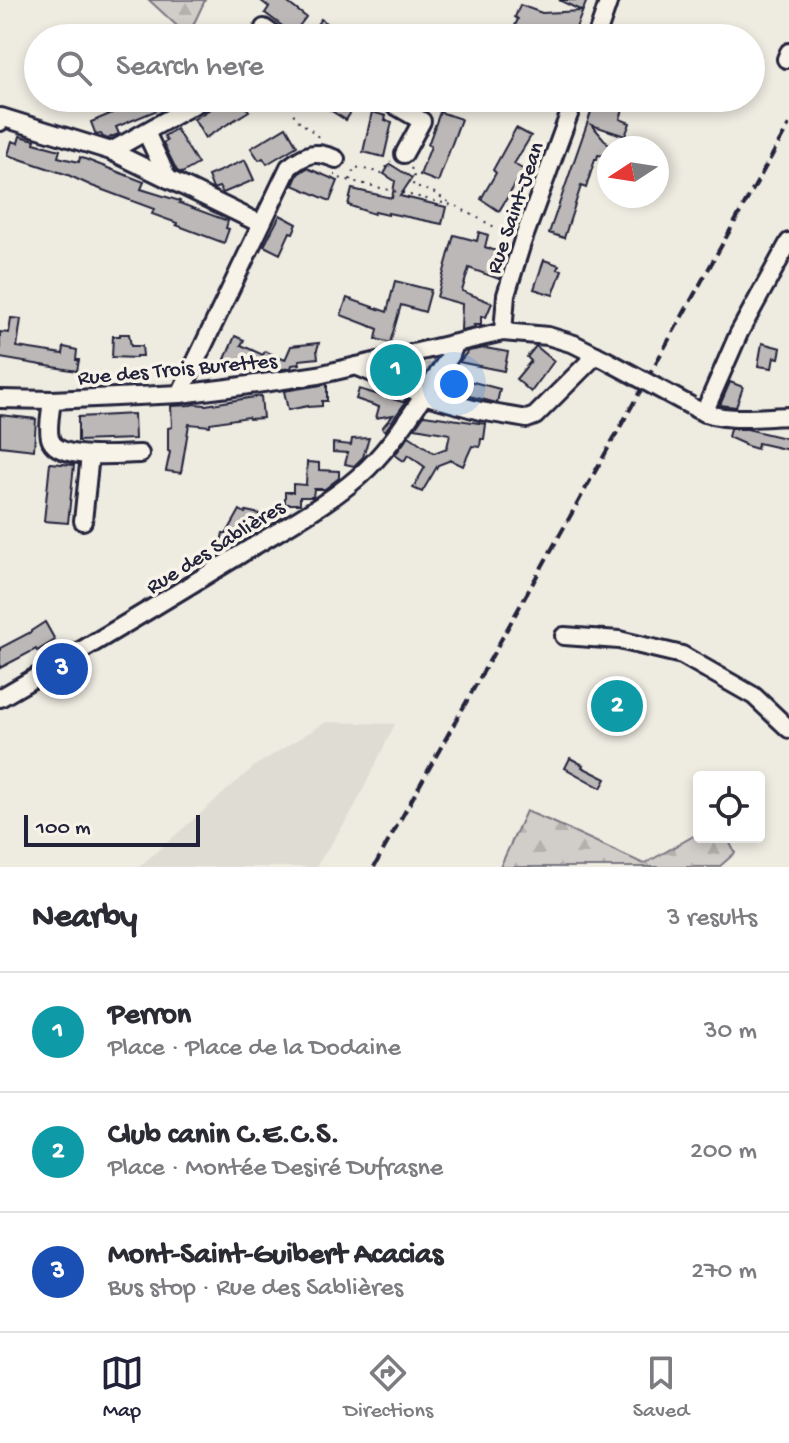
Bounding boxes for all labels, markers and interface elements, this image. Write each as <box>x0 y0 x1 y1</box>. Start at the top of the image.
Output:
search box <box>24 24 765 112</box>
icon: search <box>52 46 96 90</box>
text: Search here <box>116 51 264 86</box>
north arrow <box>597 136 669 208</box>
street label: Rue Saint-Jean <box>482 138 552 278</box>
pin: 1 <box>370 340 422 400</box>
street label: Rue des Trois Burettes <box>77 349 279 393</box>
your location <box>434 364 474 404</box>
street label: Rue des Sablières <box>142 495 291 601</box>
pin: 3 <box>36 639 88 699</box>
pin: 2 <box>591 676 643 736</box>
map controls <box>693 771 765 843</box>
button: locate <box>693 771 765 843</box>
scale bar <box>24 811 200 847</box>
text: 100 m <box>36 816 91 842</box>
text: Nearby <box>32 899 137 939</box>
text: 3 results <box>667 904 757 935</box>
text: Perron <box>108 999 191 1034</box>
text: 1 <box>53 1017 63 1048</box>
text: 30 m <box>704 1017 757 1048</box>
text: Place · Place de la Dodaine <box>108 1034 401 1065</box>
text: Club canin C.E.C.S. <box>108 1119 340 1154</box>
text: 2 <box>52 1137 64 1168</box>
text: 200 m <box>690 1137 757 1168</box>
text: Place · Montée Desiré Dufrasne <box>108 1154 443 1185</box>
text: Mont-Saint-Guibert Acacias <box>108 1239 443 1274</box>
text: 3 <box>51 1257 65 1288</box>
text: 270 m <box>691 1257 757 1288</box>
text: Bus stop · Rue des Sablières <box>108 1274 403 1305</box>
tab: Map <box>100 1351 144 1425</box>
tab: Directions <box>344 1351 433 1425</box>
tab: Saved <box>633 1351 689 1425</box>

